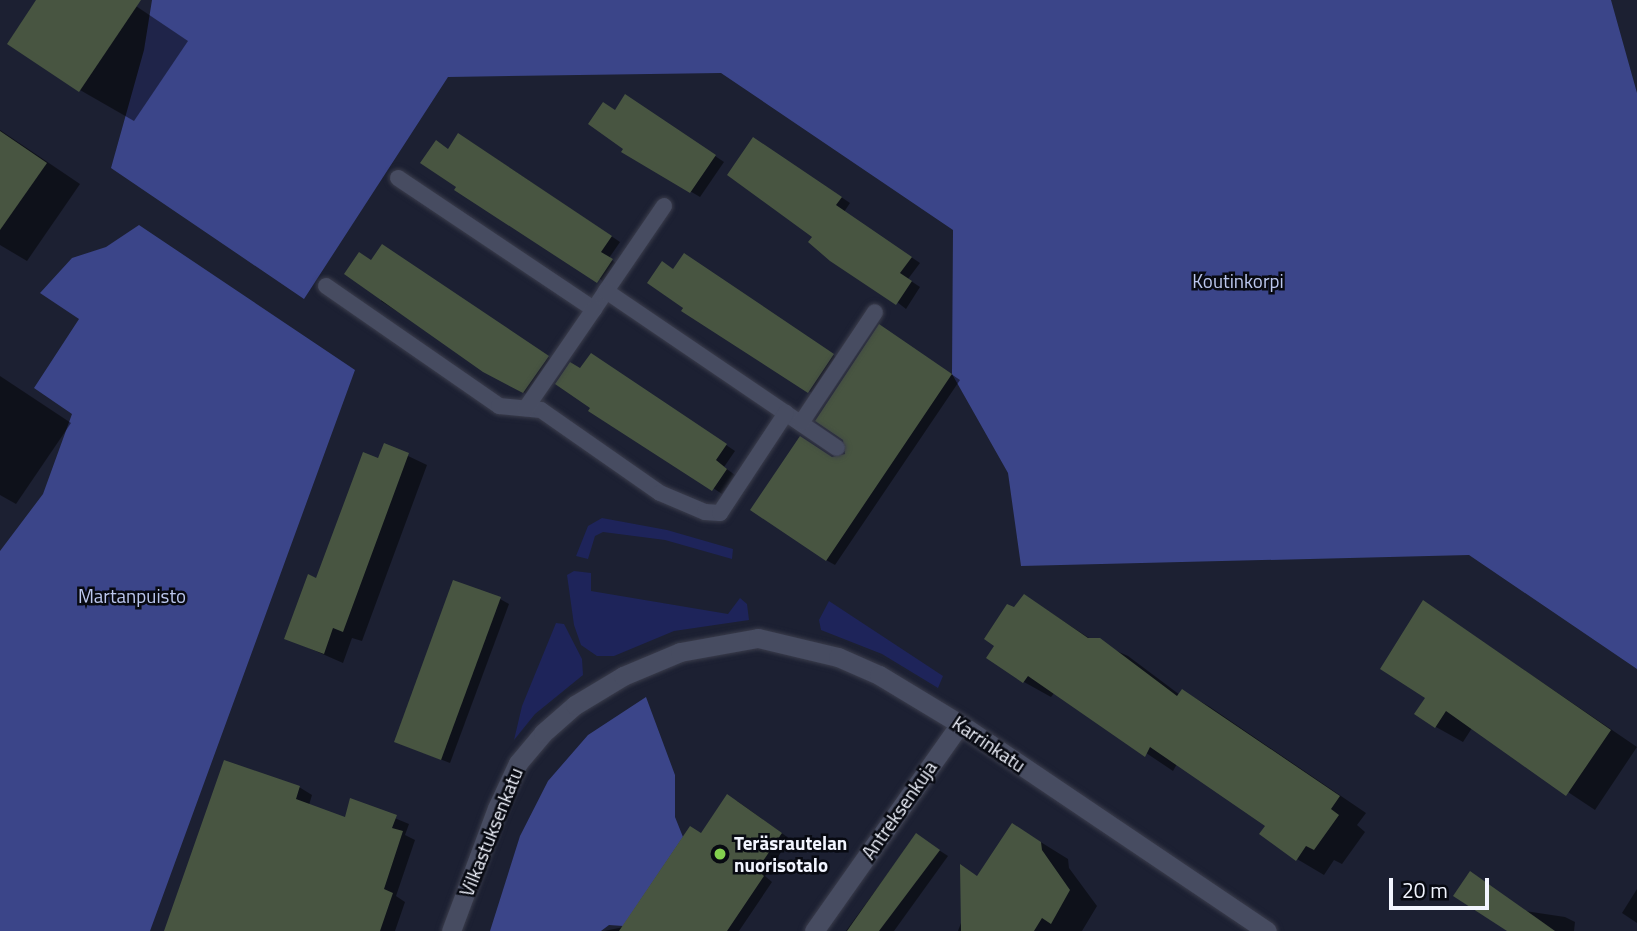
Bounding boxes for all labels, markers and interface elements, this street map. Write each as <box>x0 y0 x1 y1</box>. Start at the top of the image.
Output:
park label: Koutinkorpi <box>1192 270 1284 292</box>
park label: Martanpuisto <box>78 585 186 607</box>
street label: Karrinkatu <box>948 711 1030 777</box>
street label: Antreksenkuja <box>857 756 941 864</box>
street label: Vilkastuksenkatu <box>455 764 527 900</box>
place label: Teräsrautelan nuorisotalo <box>734 832 847 876</box>
marker: Teräsrautelan nuorisotalo <box>712 846 728 862</box>
scale bar <box>1392 864 1492 908</box>
text: 20 m <box>1402 874 1448 906</box>

